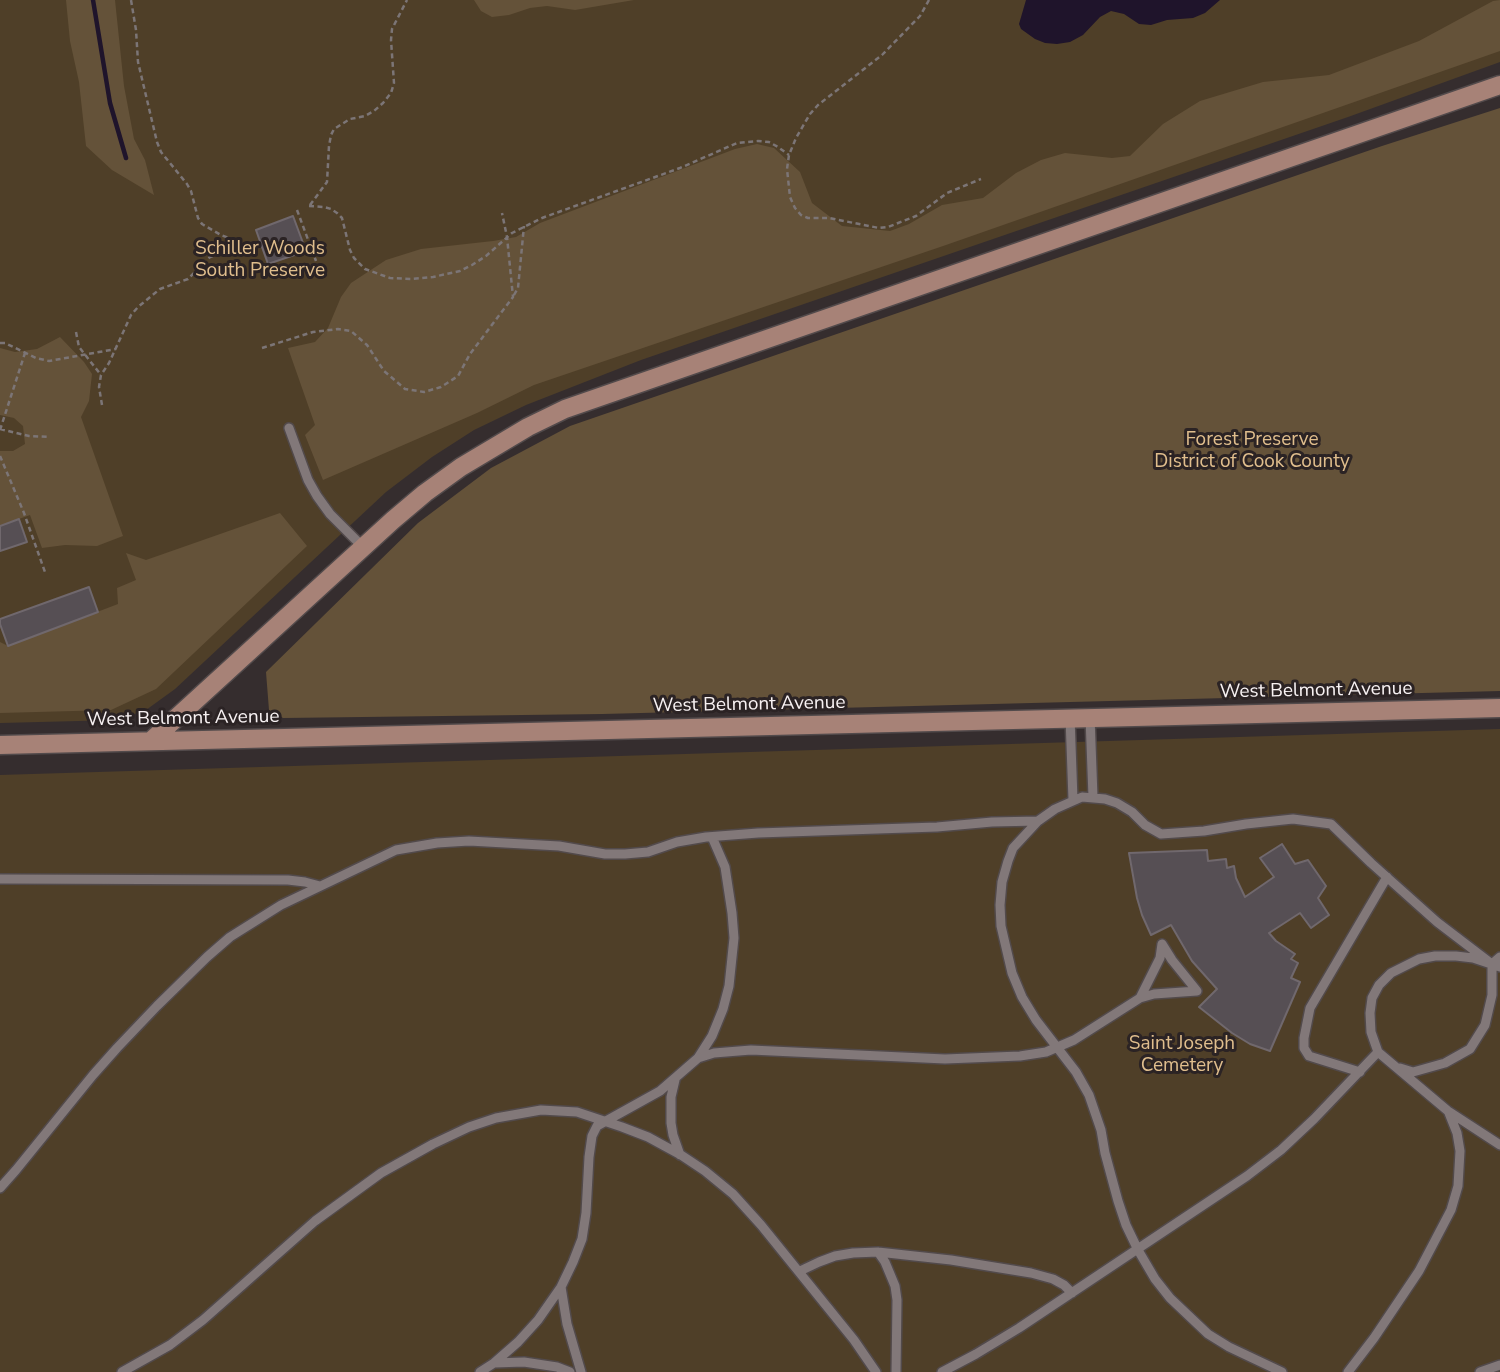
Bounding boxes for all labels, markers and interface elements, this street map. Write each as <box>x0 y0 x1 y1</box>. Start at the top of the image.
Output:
park label: Schiller Woods South Preserve <box>195 238 325 282</box>
park label: Forest Preserve District of Cook County <box>1154 429 1350 473</box>
street label: West Belmont Avenue <box>1219 678 1413 704</box>
street label: West Belmont Avenue <box>652 692 846 718</box>
street label: West Belmont Avenue <box>86 706 280 732</box>
park label: Saint Joseph Cemetery <box>1129 1033 1235 1077</box>

